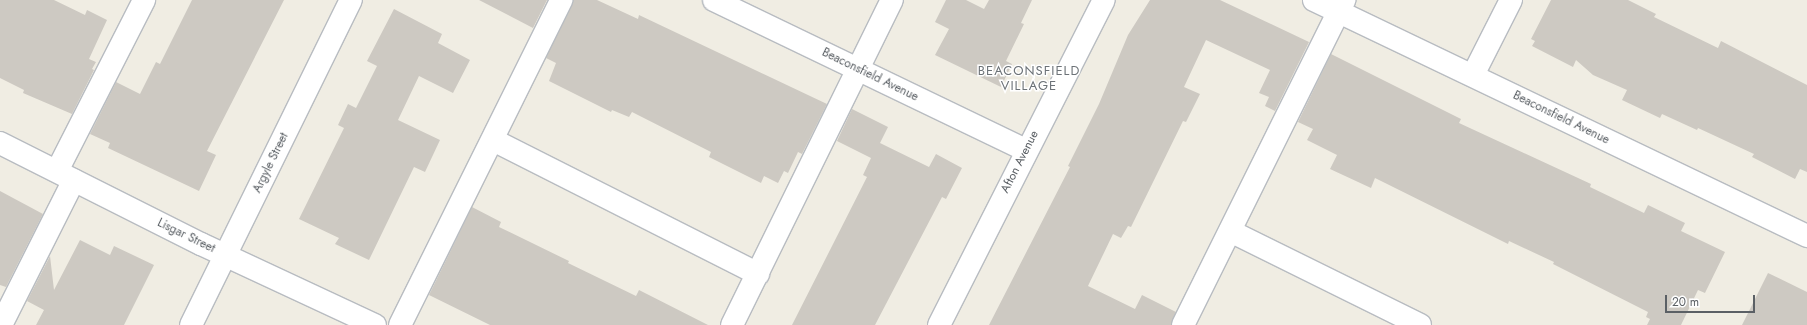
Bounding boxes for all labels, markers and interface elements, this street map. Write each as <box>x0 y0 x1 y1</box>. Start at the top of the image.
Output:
street label: Beaconsfield Avenue <box>819 45 921 105</box>
district label: BEACONSFIELD VILLAGE <box>978 64 1080 95</box>
street label: Beaconsfield Avenue <box>1510 88 1612 148</box>
street label: Afton Avenue <box>998 128 1042 196</box>
street label: Argyle Street <box>250 131 292 195</box>
street label: Lisgar Street <box>155 216 217 256</box>
scale bar <box>1667 287 1757 313</box>
text: 20 m <box>1672 293 1699 311</box>

